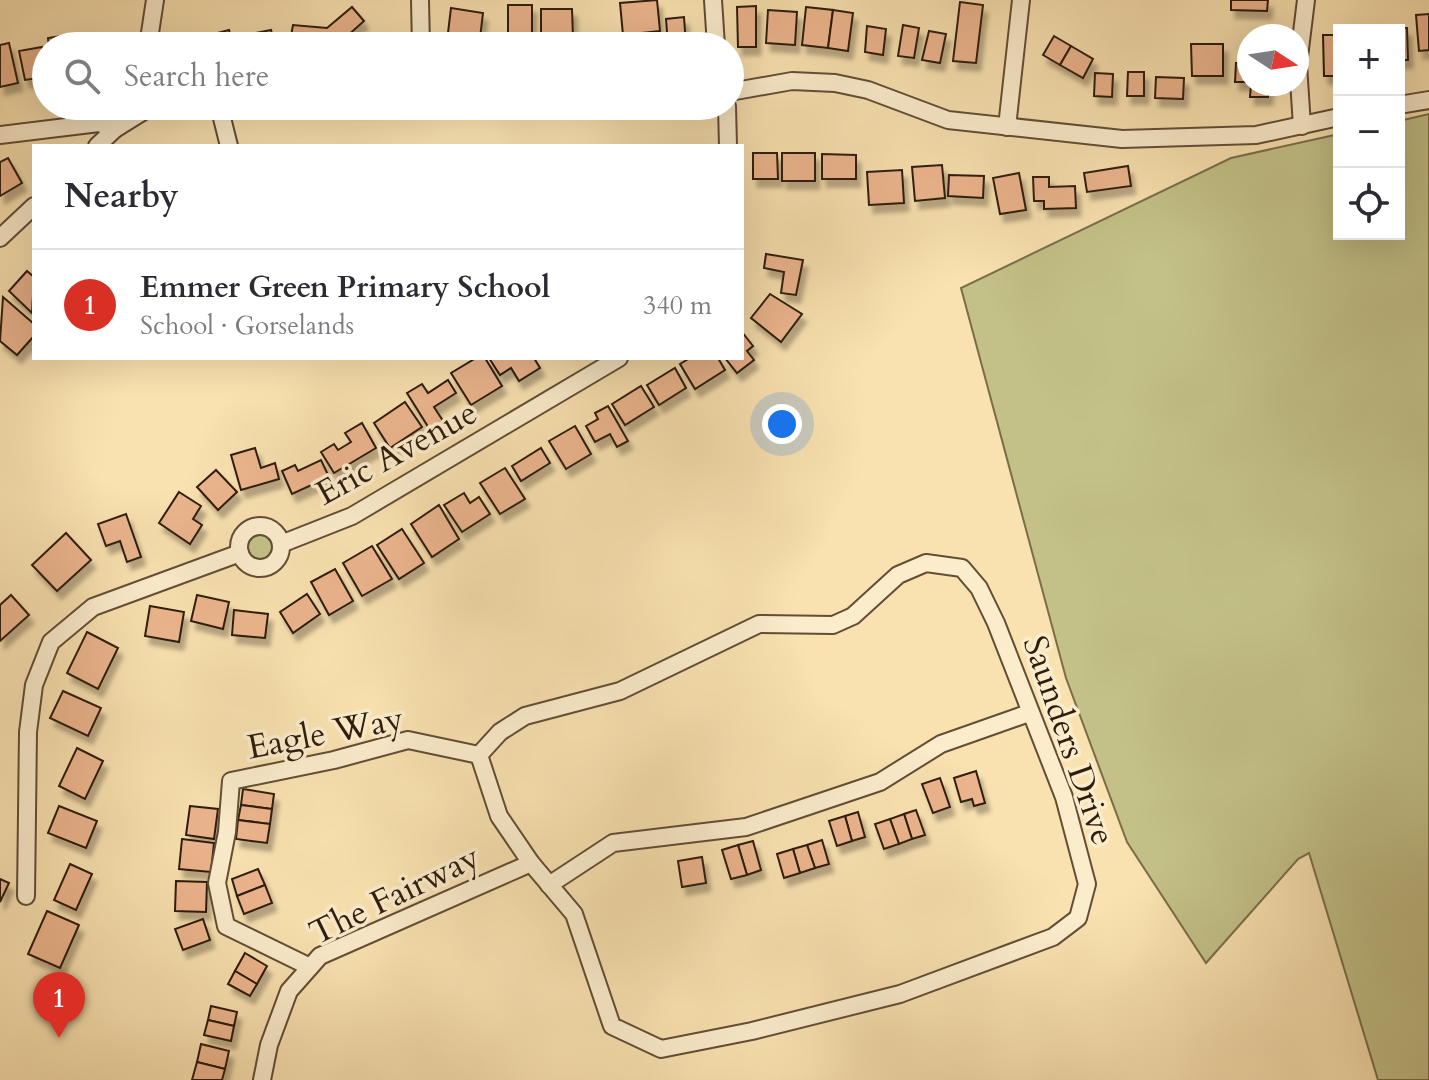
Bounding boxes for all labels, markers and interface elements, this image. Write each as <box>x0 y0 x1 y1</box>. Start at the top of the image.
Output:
north arrow <box>1237 24 1309 96</box>
map controls <box>1333 24 1405 240</box>
button: + <box>1333 24 1405 96</box>
search box <box>32 32 744 120</box>
icon: search <box>60 54 104 98</box>
text: Search here <box>124 56 269 97</box>
button: − <box>1333 96 1405 168</box>
button: locate <box>1333 168 1405 240</box>
text: Nearby <box>64 173 179 219</box>
text: Emmer Green Primary School <box>140 267 550 308</box>
text: 1 <box>83 288 97 323</box>
text: 340 m <box>643 288 712 323</box>
text: School · Gorselands <box>140 308 354 343</box>
street label: Eric Avenue <box>308 390 485 516</box>
your location <box>762 404 802 444</box>
street label: Saunders Drive <box>1012 630 1126 851</box>
street label: Eagle Way <box>243 695 407 771</box>
street label: The Fairway <box>302 834 487 956</box>
pin: 1 <box>33 972 85 1038</box>

